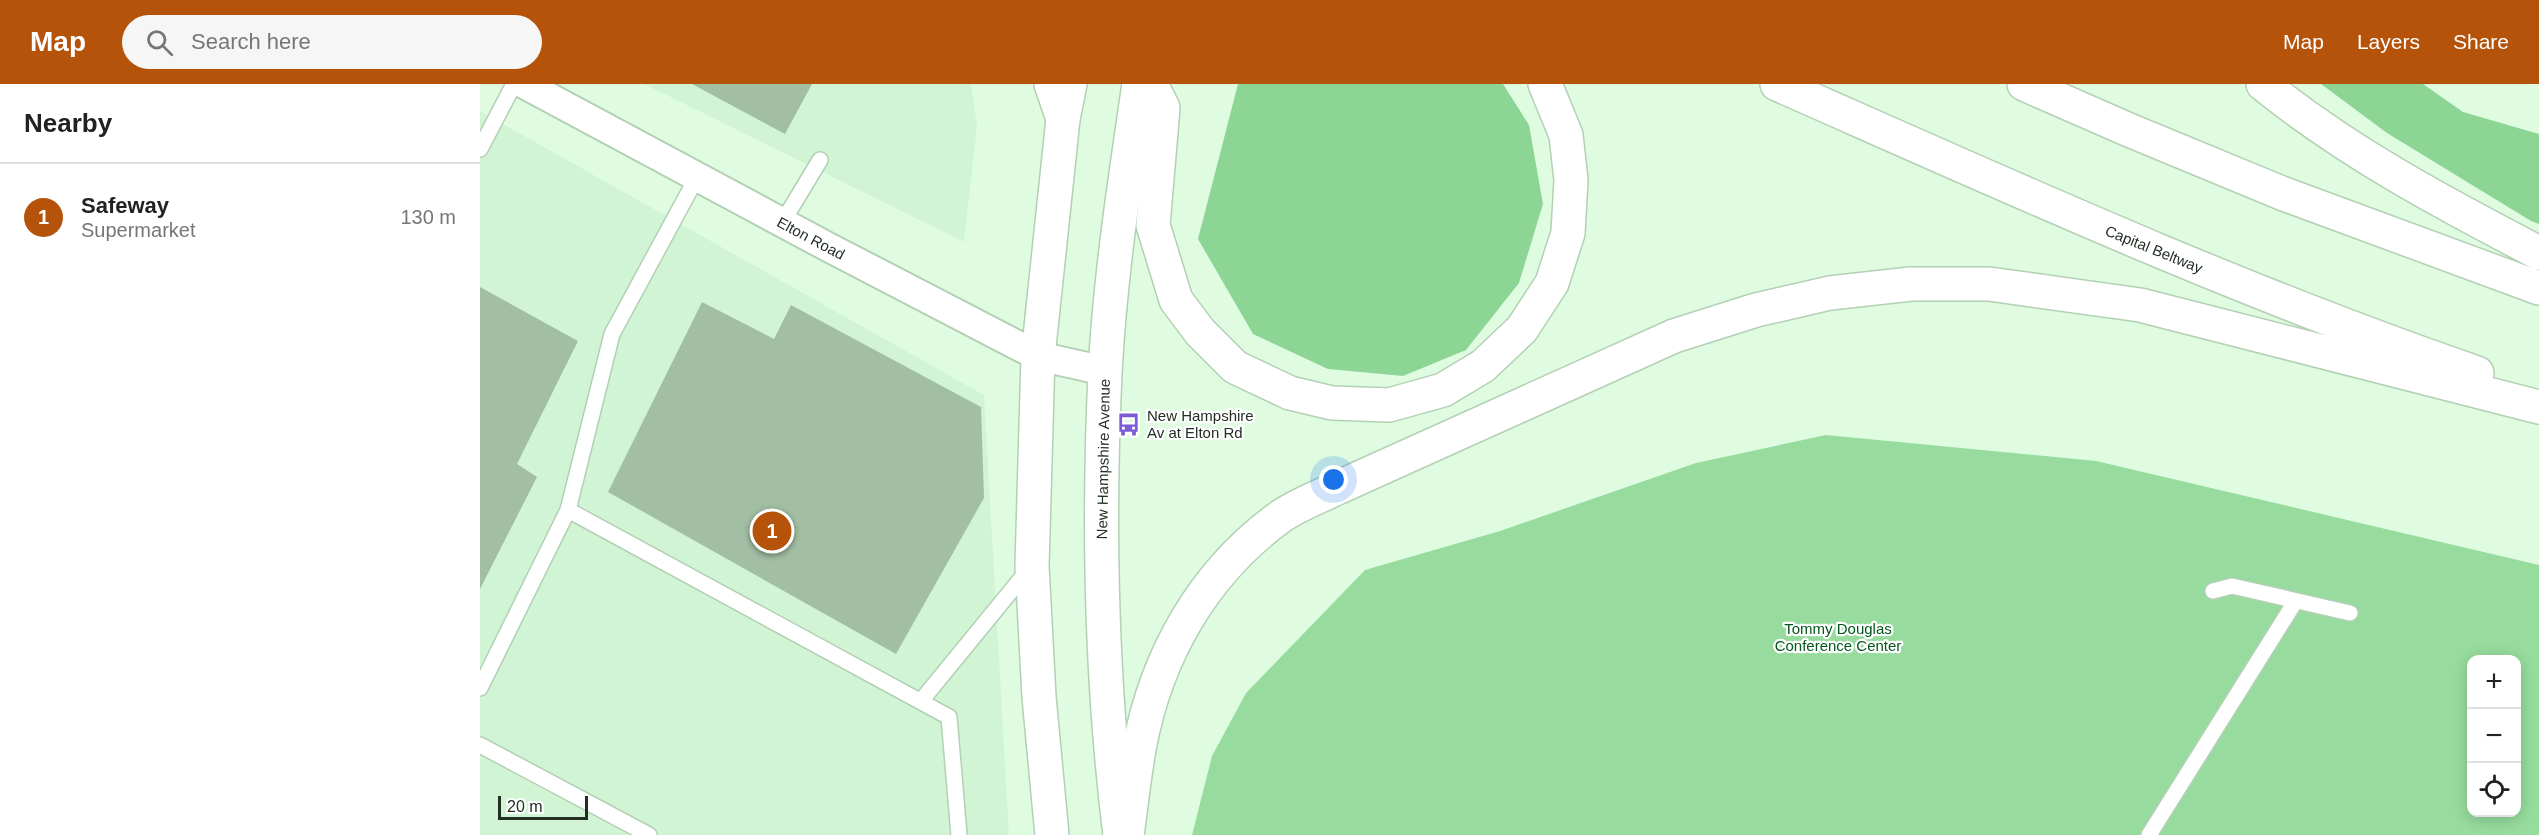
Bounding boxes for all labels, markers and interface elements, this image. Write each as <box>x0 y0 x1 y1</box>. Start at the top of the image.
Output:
search box <box>122 15 542 69</box>
text: Map <box>30 26 86 57</box>
icon: search <box>143 26 176 59</box>
text: Search here <box>191 29 311 54</box>
text: Map <box>2283 30 2324 53</box>
text: Layers <box>2357 30 2420 53</box>
text: Share <box>2453 30 2509 53</box>
text: Nearby <box>24 108 112 138</box>
text: Safeway <box>81 193 169 218</box>
text: 1 <box>38 206 49 228</box>
text: 130 m <box>400 206 456 228</box>
street label: Elton Road <box>774 213 848 263</box>
text: Supermarket <box>81 219 196 241</box>
street label: Capital Beltway <box>2103 222 2206 276</box>
street label: New Hampshire Avenue <box>1093 379 1113 539</box>
place label: New Hampshire Av at Elton Rd <box>1147 407 1254 441</box>
bus stop icon: New Hampshire Av at Elton Rd <box>1116 411 1142 437</box>
your location <box>1319 465 1348 494</box>
pin: 1 <box>752 508 792 554</box>
park label: Tommy Douglas Conference Center <box>1775 620 1901 654</box>
map controls <box>2467 655 2521 817</box>
button: + <box>2467 655 2521 709</box>
button: − <box>2467 709 2521 763</box>
button: locate <box>2467 763 2521 817</box>
scale bar <box>498 793 588 820</box>
text: 20 m <box>507 798 543 815</box>

